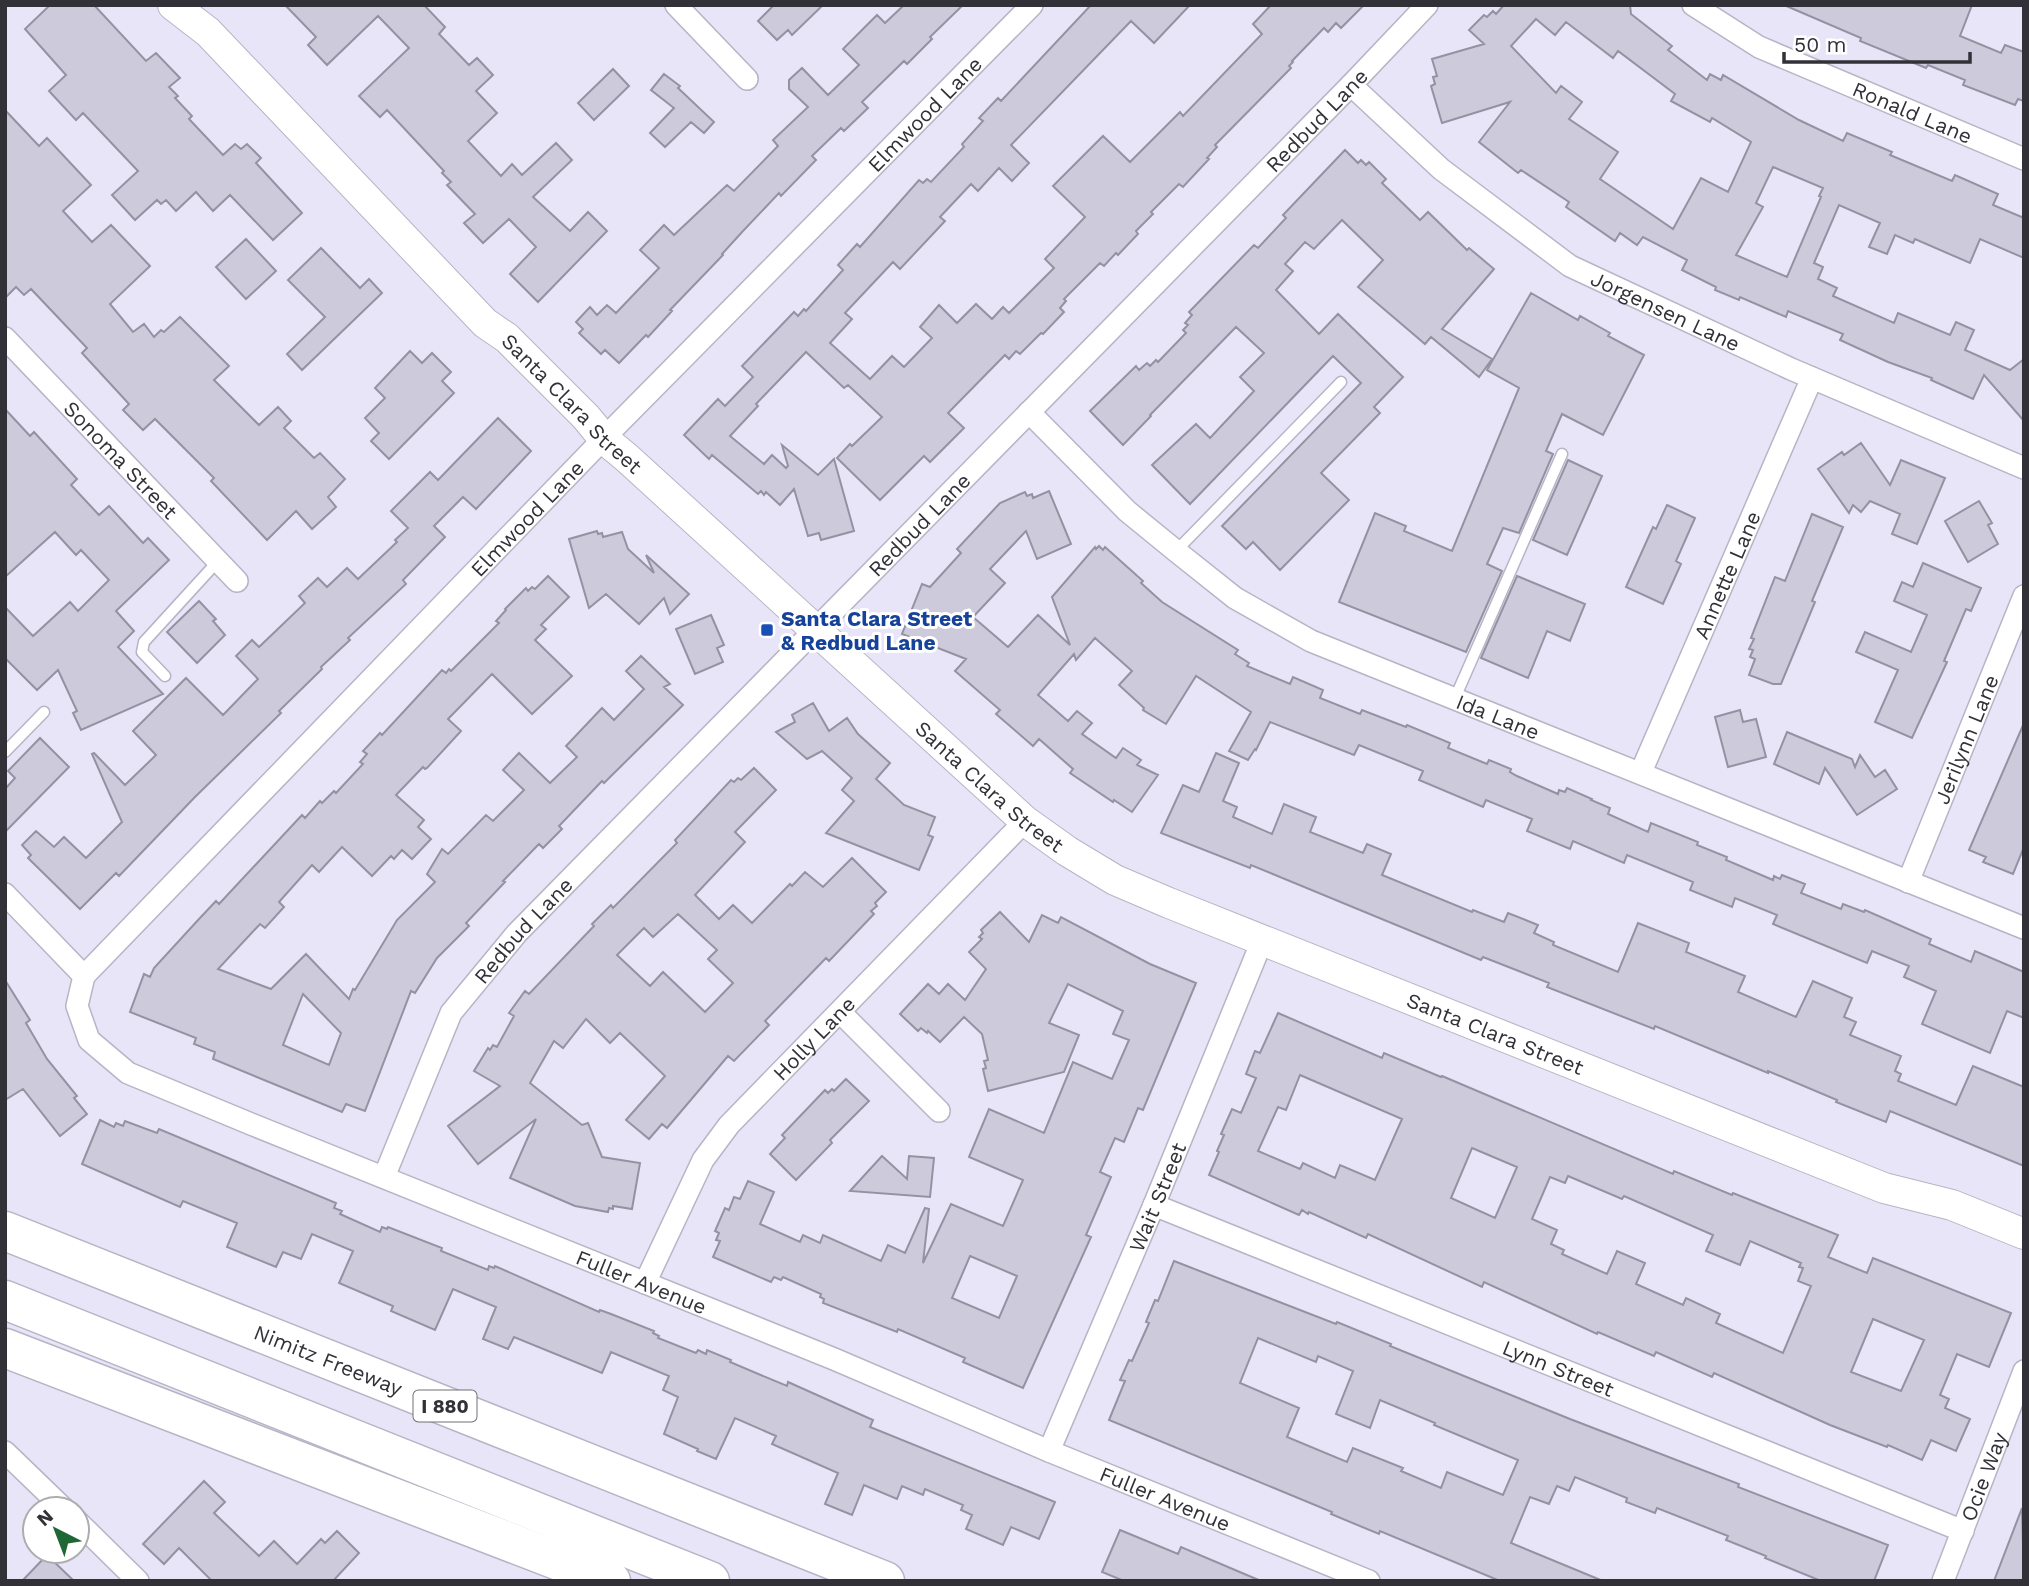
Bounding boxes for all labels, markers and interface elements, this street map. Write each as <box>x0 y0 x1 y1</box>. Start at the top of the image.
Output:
scale bar <box>1784 21 1969 65</box>
text: 50 m <box>1794 32 1846 57</box>
street label: Elmwood Lane <box>862 51 987 177</box>
street label: Redbud Lane <box>1260 63 1373 177</box>
street label: Ronald Lane <box>1849 76 1976 148</box>
street label: Jorgensen Lane <box>1587 265 1744 356</box>
street label: Santa Clara Street <box>497 328 648 479</box>
street label: Sonoma Street <box>59 395 183 524</box>
street label: Elmwood Lane <box>465 455 589 581</box>
street label: Redbud Lane <box>863 467 975 581</box>
street label: Annette Lane <box>1688 507 1765 643</box>
place label: Santa Clara Street & Redbud Lane <box>781 606 972 655</box>
marker: Santa Clara Street & Redbud Lane <box>759 622 775 638</box>
street label: Jerilynn Lane <box>1928 671 2003 808</box>
street label: Ida Lane <box>1453 688 1543 744</box>
street label: Santa Clara Street <box>911 715 1069 857</box>
street label: Redbud Lane <box>468 872 578 988</box>
street label: Santa Clara Street <box>1403 987 1588 1080</box>
street label: Holly Lane <box>767 991 860 1085</box>
street label: Wait Street <box>1123 1138 1191 1255</box>
street label: Fuller Avenue <box>573 1244 710 1319</box>
street label: Nimitz Freeway <box>251 1319 406 1400</box>
street label: Lynn Street <box>1499 1334 1618 1402</box>
road number: I 880 <box>414 1390 476 1422</box>
street label: Ocie Way <box>1955 1428 2012 1525</box>
street label: Fuller Avenue <box>1096 1461 1234 1536</box>
north arrow <box>21 1495 91 1565</box>
text: N <box>32 1504 58 1531</box>

